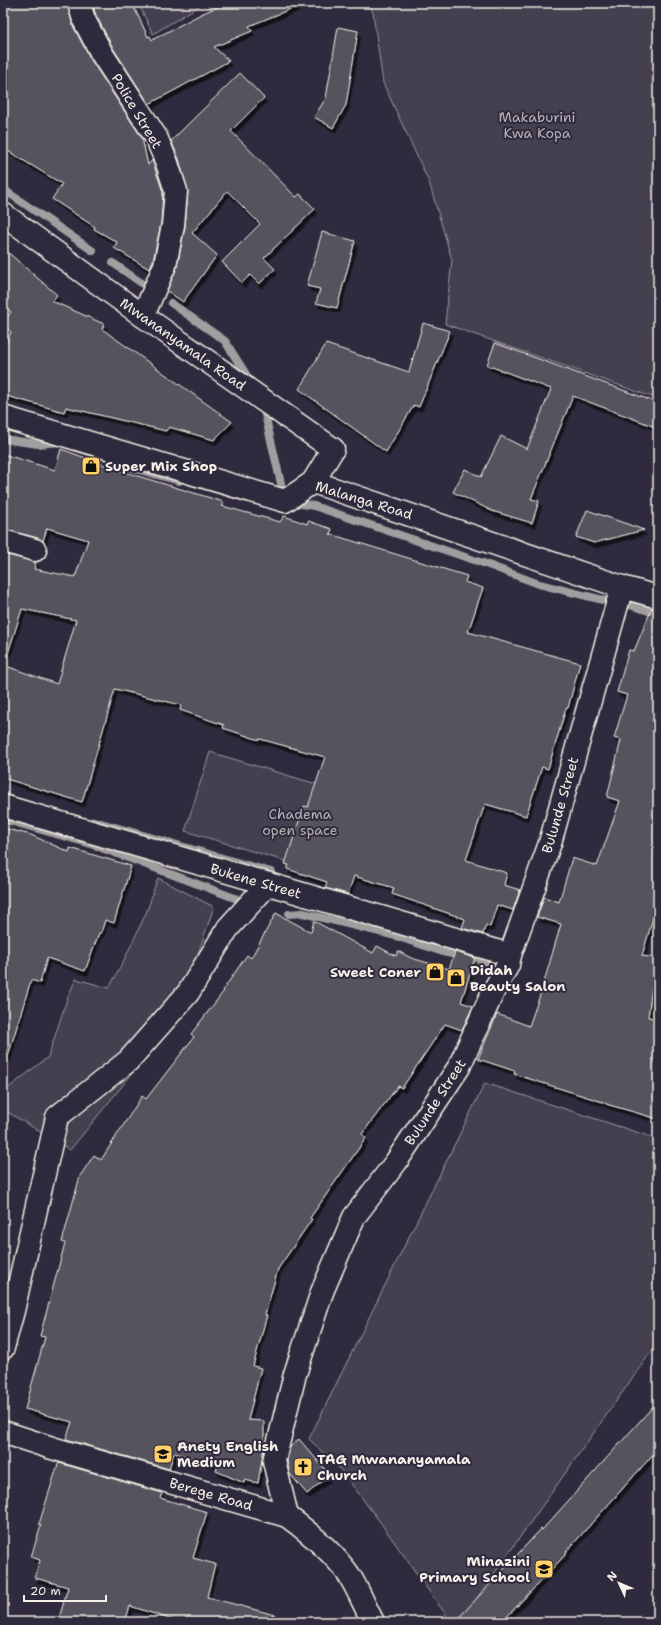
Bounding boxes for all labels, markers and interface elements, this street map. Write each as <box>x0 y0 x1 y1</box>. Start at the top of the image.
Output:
street label: Police Street <box>107 70 167 152</box>
park label: Makaburini Kwa Kopa <box>498 108 576 142</box>
street label: Mwananyamala Road <box>117 294 250 394</box>
shop icon: Super Mix Shop <box>80 455 102 477</box>
place label: Super Mix Shop <box>105 457 217 475</box>
street label: Malanga Road <box>313 477 415 523</box>
street label: Bulunde Street <box>538 755 582 855</box>
park label: Chadema open space <box>262 805 338 839</box>
street label: Bukene Street <box>208 859 304 903</box>
shop icon: Sweet Coner <box>424 961 446 983</box>
place label: Didah Beauty Salon <box>470 961 566 995</box>
place label: Sweet Coner <box>330 963 421 981</box>
shop icon: Didah Beauty Salon <box>445 967 467 989</box>
street label: Bulunde Street <box>400 1055 470 1149</box>
place label: Anety English Medium <box>177 1437 278 1471</box>
school or university icon: Anety English Medium <box>152 1443 174 1465</box>
place label: TAG Mwananyamala Church <box>317 1450 471 1484</box>
church icon: TAG Mwananyamala Church <box>292 1456 314 1478</box>
street label: Berege Road <box>167 1474 255 1514</box>
place label: Minazini Primary School <box>419 1552 530 1586</box>
school or university icon: Minazini Primary School <box>533 1558 555 1580</box>
north arrow <box>599 1563 639 1603</box>
text: N <box>604 1568 621 1585</box>
scale bar <box>24 1577 106 1603</box>
text: 20 m <box>30 1583 61 1599</box>

